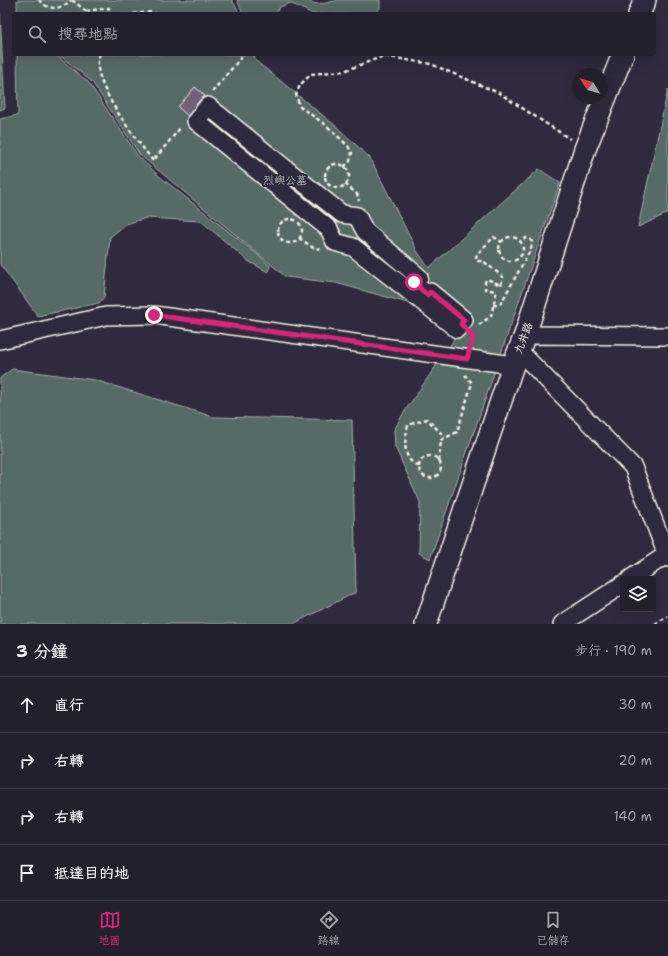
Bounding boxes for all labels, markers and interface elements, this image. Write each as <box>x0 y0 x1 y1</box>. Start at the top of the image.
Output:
search box <box>12 12 656 56</box>
icon: search <box>26 23 48 45</box>
text: 搜尋地點 <box>58 24 118 44</box>
north arrow <box>572 68 608 104</box>
park label: 烈嶼公墓 <box>263 173 307 188</box>
route start <box>405 273 423 291</box>
route end <box>145 306 163 324</box>
street label: 九井路 <box>511 320 536 356</box>
map controls <box>620 576 656 612</box>
button: layers <box>620 576 656 612</box>
text: 3 分鐘 <box>16 640 68 662</box>
text: 步行 · 190 m <box>575 642 652 659</box>
icon: ahead <box>16 694 38 716</box>
text: 直行 <box>54 695 84 715</box>
text: 30 m <box>618 696 652 713</box>
icon: right <box>16 750 38 772</box>
text: 右轉 <box>54 751 84 771</box>
text: 20 m <box>619 752 652 769</box>
icon: right <box>16 806 38 828</box>
text: 右轉 <box>54 807 84 827</box>
text: 140 m <box>613 808 652 825</box>
icon: arrive <box>16 862 38 884</box>
text: 抵達目的地 <box>54 863 129 883</box>
tab: 地圖 <box>99 909 121 948</box>
tab: 路線 <box>318 909 340 948</box>
tab: 已儲存 <box>537 909 570 948</box>

